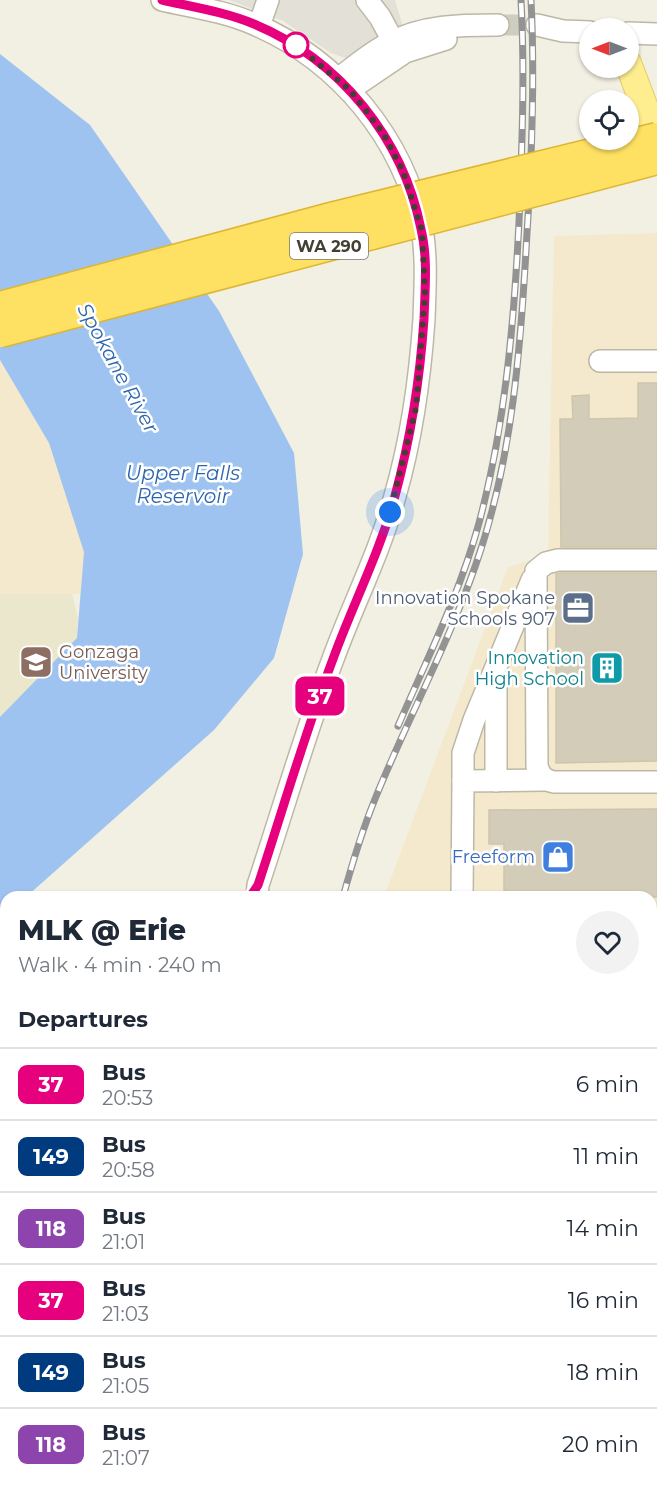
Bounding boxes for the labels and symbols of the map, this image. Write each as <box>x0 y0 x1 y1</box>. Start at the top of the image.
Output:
north arrow <box>579 18 639 78</box>
unlabelled marker <box>283 32 309 58</box>
road number: WA 290 <box>290 233 368 259</box>
water label: Spokane River <box>72 299 164 438</box>
water label: Upper Falls Reservoir <box>126 461 240 508</box>
your location <box>375 497 405 527</box>
place label: Innovation Spokane Schools 907 <box>375 587 555 630</box>
office icon: Innovation Spokane Schools 907 <box>560 590 596 626</box>
place label: Gonzaga University <box>59 641 148 684</box>
school or university icon: Gonzaga University <box>18 644 54 680</box>
place label: Innovation High School <box>475 647 584 690</box>
building icon: Innovation High School <box>589 650 625 686</box>
line badge: 37 <box>293 676 347 716</box>
shop icon: Freeform <box>540 839 576 875</box>
place label: Freeform <box>452 846 535 868</box>

